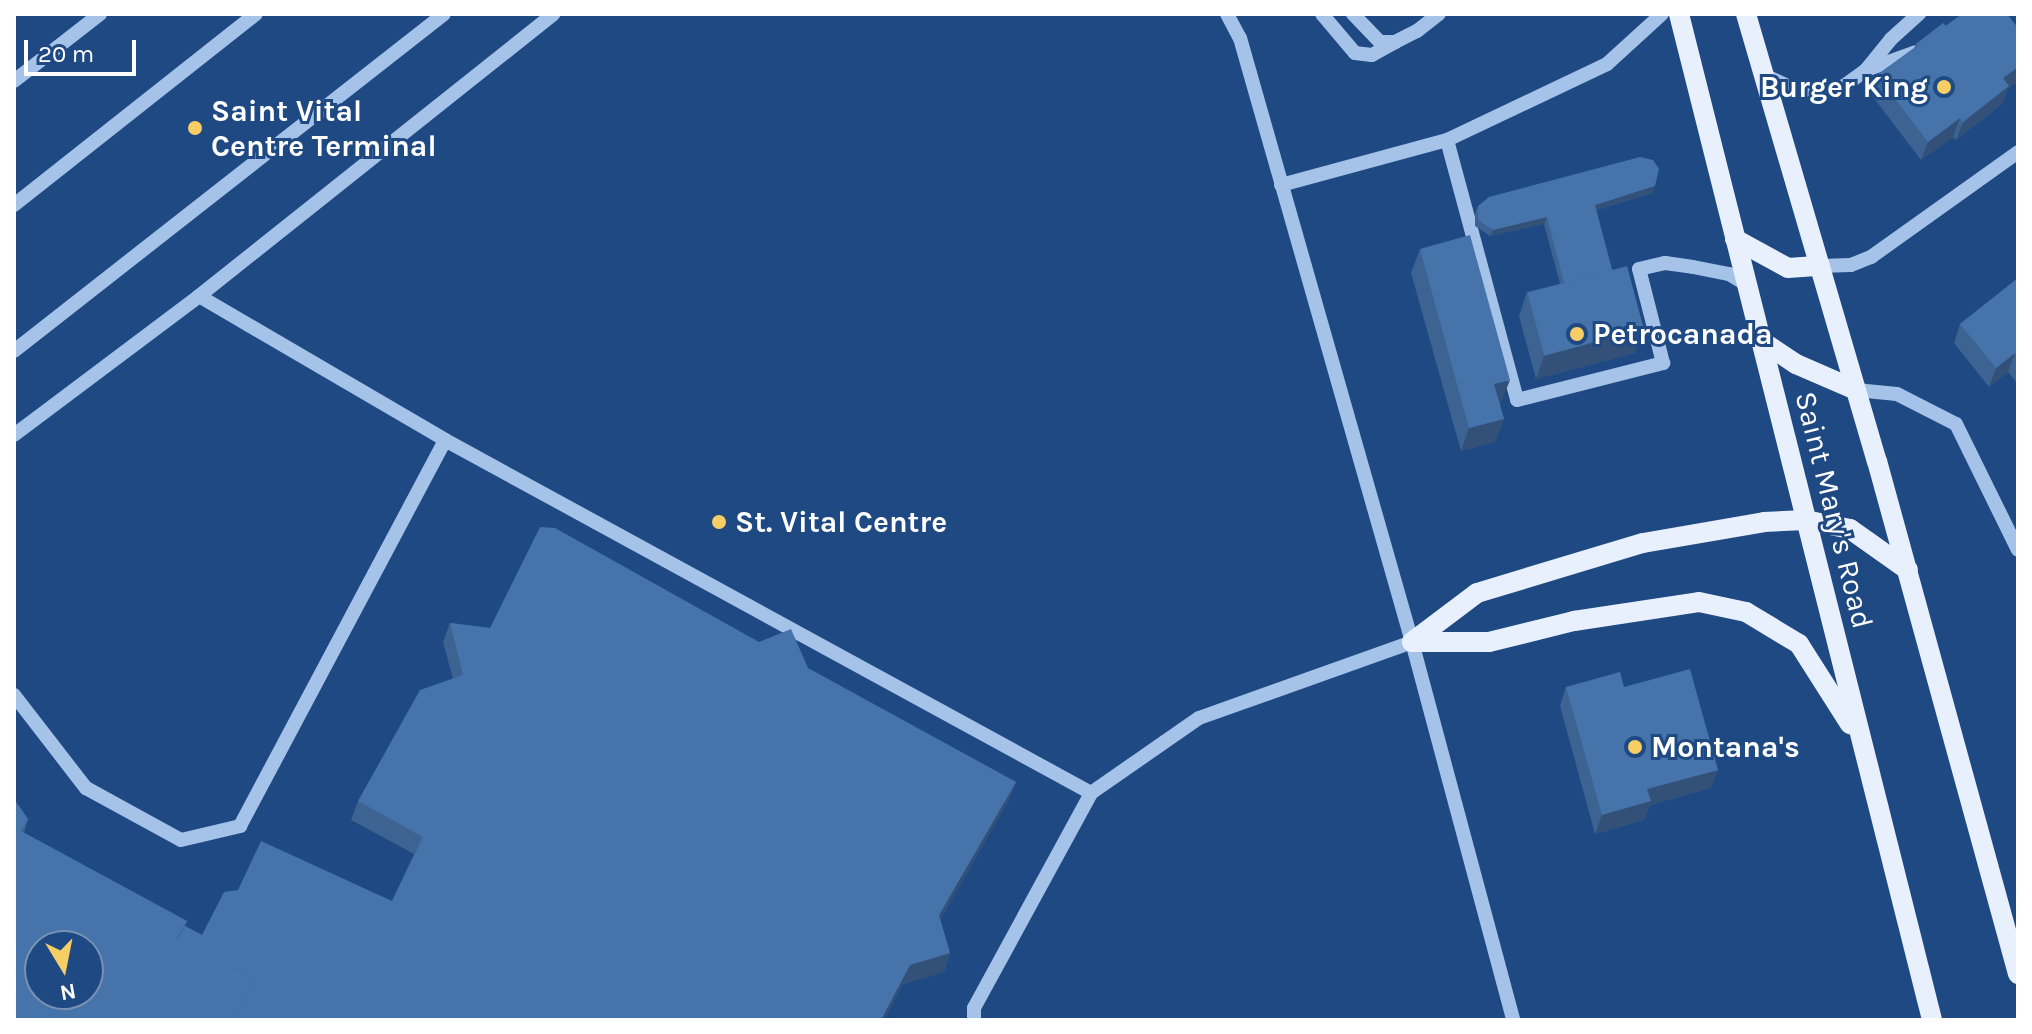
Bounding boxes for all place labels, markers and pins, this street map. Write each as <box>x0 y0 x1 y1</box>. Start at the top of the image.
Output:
place label: Burger King <box>1760 69 1928 105</box>
marker: Burger King <box>1935 78 1953 96</box>
place label: Saint Vital Centre Terminal <box>211 93 437 164</box>
marker: Saint Vital Centre Terminal <box>186 119 204 137</box>
place label: Petrocanada <box>1593 316 1773 352</box>
marker: Petrocanada <box>1568 325 1586 343</box>
place label: St. Vital Centre <box>735 504 947 540</box>
marker: St. Vital Centre <box>710 513 728 531</box>
place label: Montana's <box>1651 729 1800 765</box>
marker: Montana's <box>1626 738 1644 756</box>

